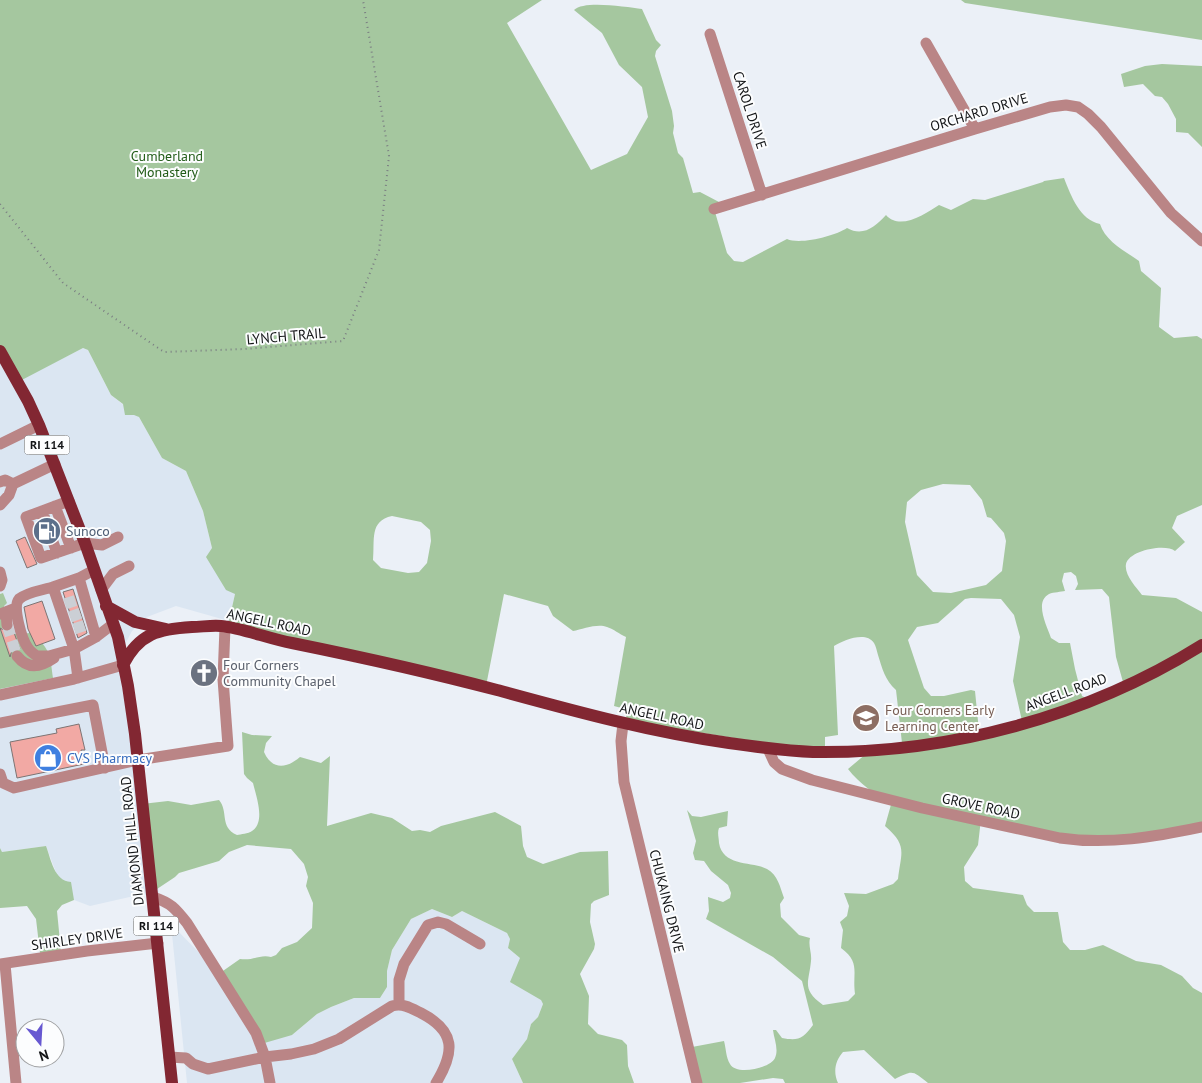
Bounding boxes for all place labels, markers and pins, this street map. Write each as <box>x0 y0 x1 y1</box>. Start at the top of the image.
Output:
fuel station icon: Sunoco <box>32 516 62 546</box>
place label: Sunoco <box>66 522 110 540</box>
place label: Four Corners Community Chapel <box>223 656 336 690</box>
church icon: Four Corners Community Chapel <box>189 658 219 688</box>
place label: Four Corners Early Learning Center <box>885 701 995 735</box>
school or university icon: Four Corners Early Learning Center <box>851 703 881 733</box>
shop icon: CVS Pharmacy <box>33 743 63 773</box>
place label: CVS Pharmacy <box>67 749 152 767</box>

